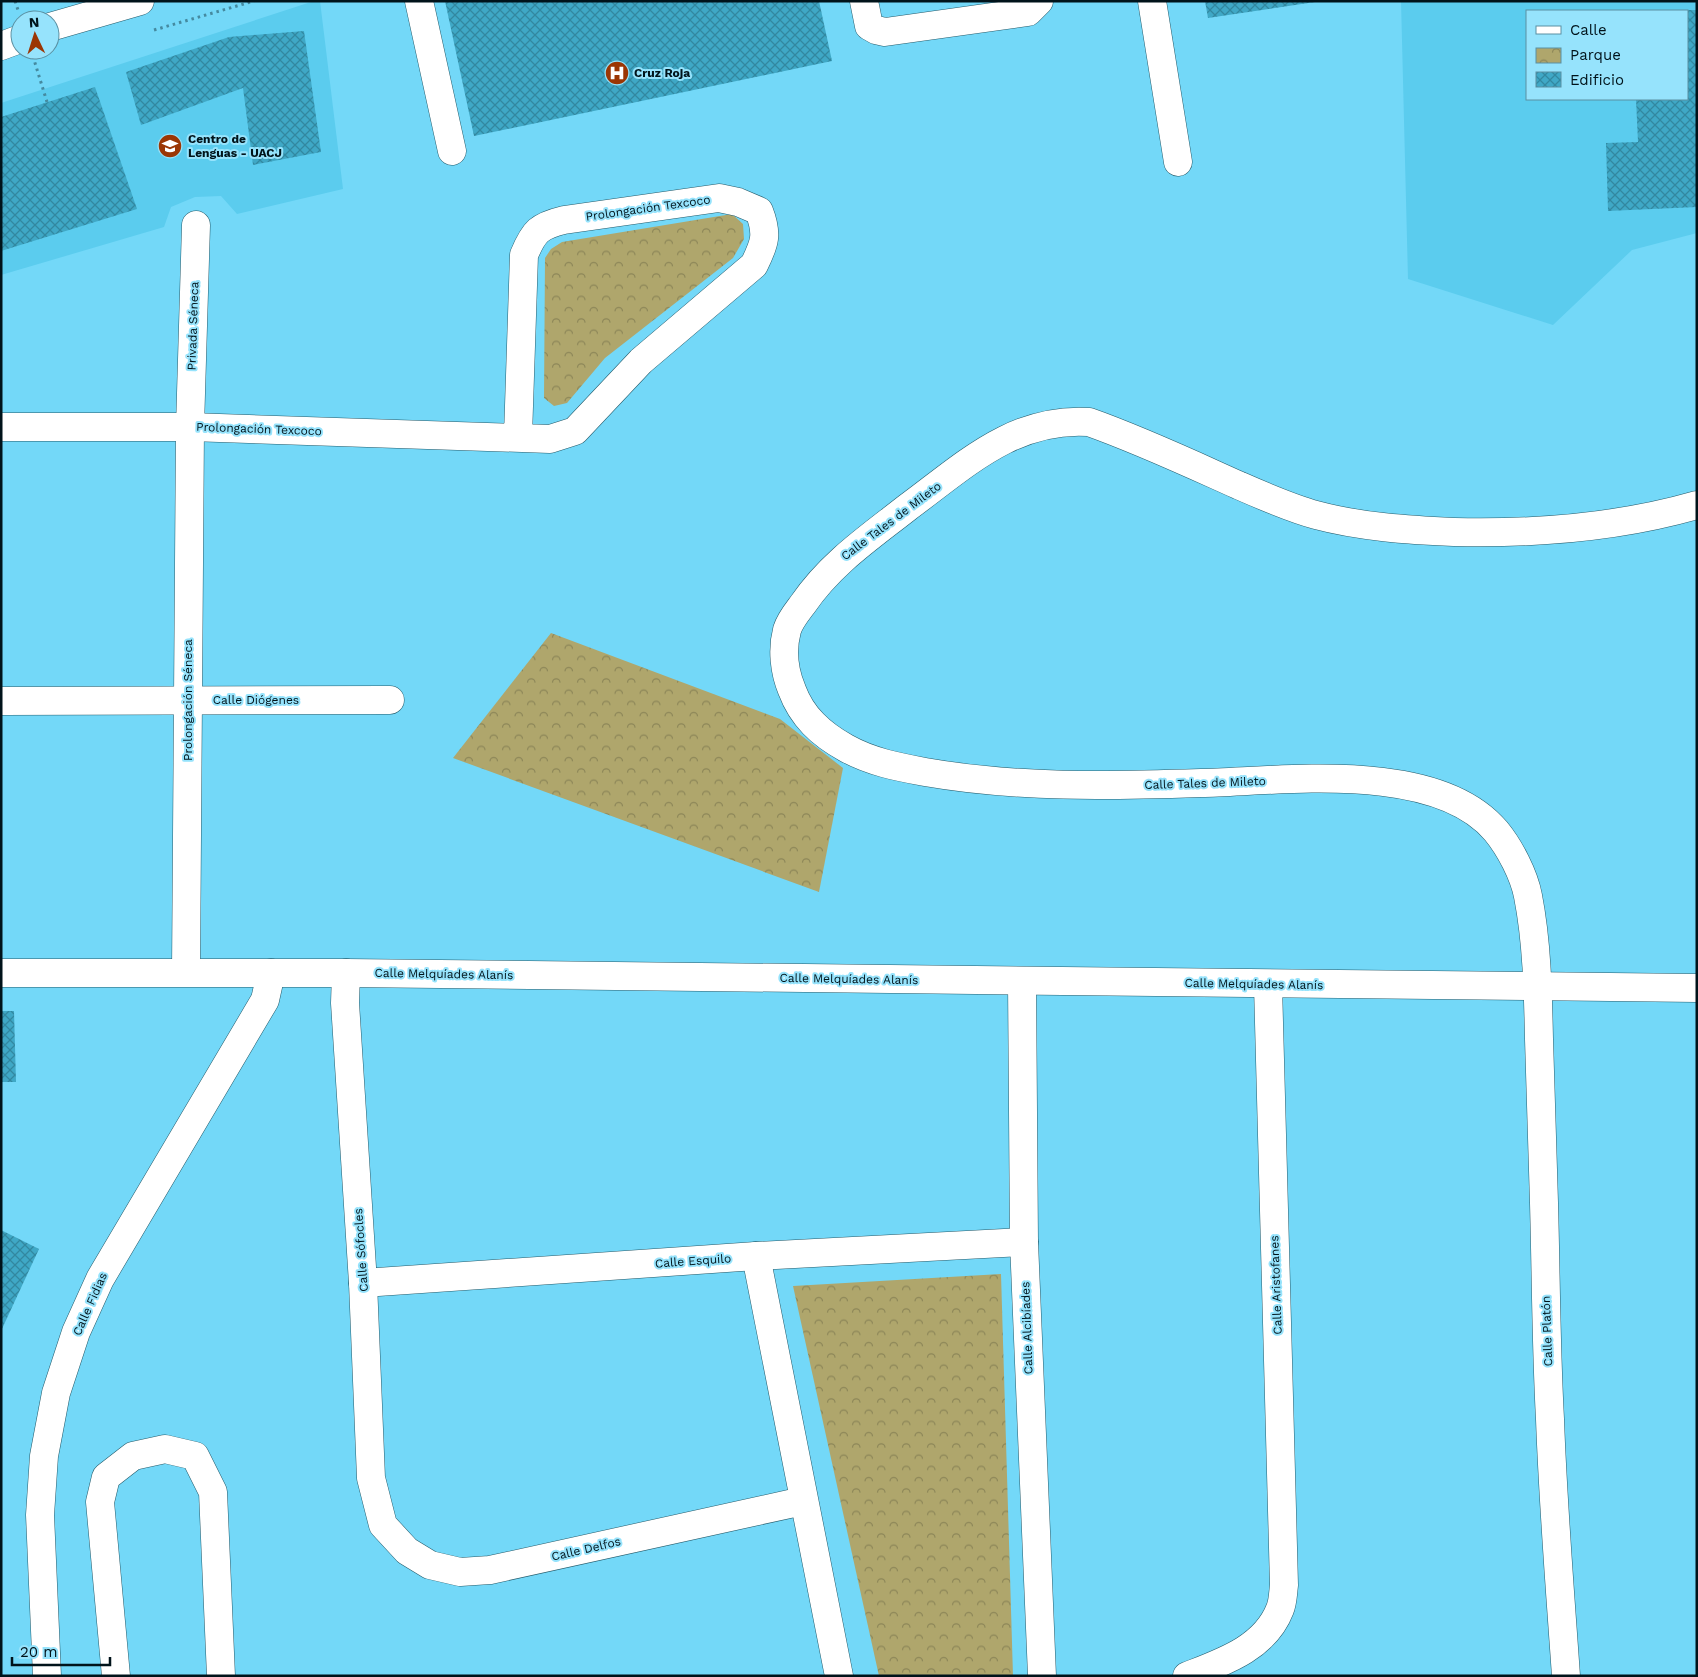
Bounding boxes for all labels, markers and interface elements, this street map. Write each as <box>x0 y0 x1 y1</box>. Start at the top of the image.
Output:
north arrow <box>10 10 60 60</box>
legend <box>1526 10 1688 100</box>
text: N <box>28 14 40 30</box>
text: Calle <box>1570 21 1607 39</box>
text: Parque <box>1570 46 1621 64</box>
hospital icon: Cruz Roja <box>604 60 630 86</box>
place label: Cruz Roja <box>634 66 690 80</box>
text: Edificio <box>1570 71 1624 89</box>
place label: Centro de Lenguas - UACJ <box>188 132 282 160</box>
school or university icon: Centro de Lenguas - UACJ <box>157 133 183 159</box>
street label: Prolongación Texcoco <box>585 192 711 224</box>
street label: Privada Séneca <box>184 281 202 371</box>
street label: Prolongación Texcoco <box>196 420 322 438</box>
street label: Calle Tales de Mileto <box>838 479 944 563</box>
street label: Prolongación Séneca <box>181 639 195 761</box>
street label: Calle Diógenes <box>213 693 299 707</box>
street label: Calle Tales de Mileto <box>1144 774 1266 792</box>
street label: Calle Melquíades Alanís <box>375 966 513 982</box>
street label: Calle Melquíades Alanís <box>780 971 918 987</box>
street label: Calle Melquíades Alanís <box>1185 976 1323 992</box>
street label: Calle Sófocles <box>351 1208 371 1292</box>
street label: Calle Aristofanes <box>1267 1235 1285 1335</box>
street label: Calle Esquilo <box>654 1251 732 1271</box>
street label: Calle Fidias <box>70 1270 110 1338</box>
street label: Calle Alcibíades <box>1018 1281 1036 1375</box>
street label: Calle Platón <box>1539 1295 1555 1367</box>
street label: Calle Delfos <box>550 1534 622 1564</box>
scale bar <box>12 1634 110 1666</box>
text: 20 m <box>20 1643 58 1661</box>

